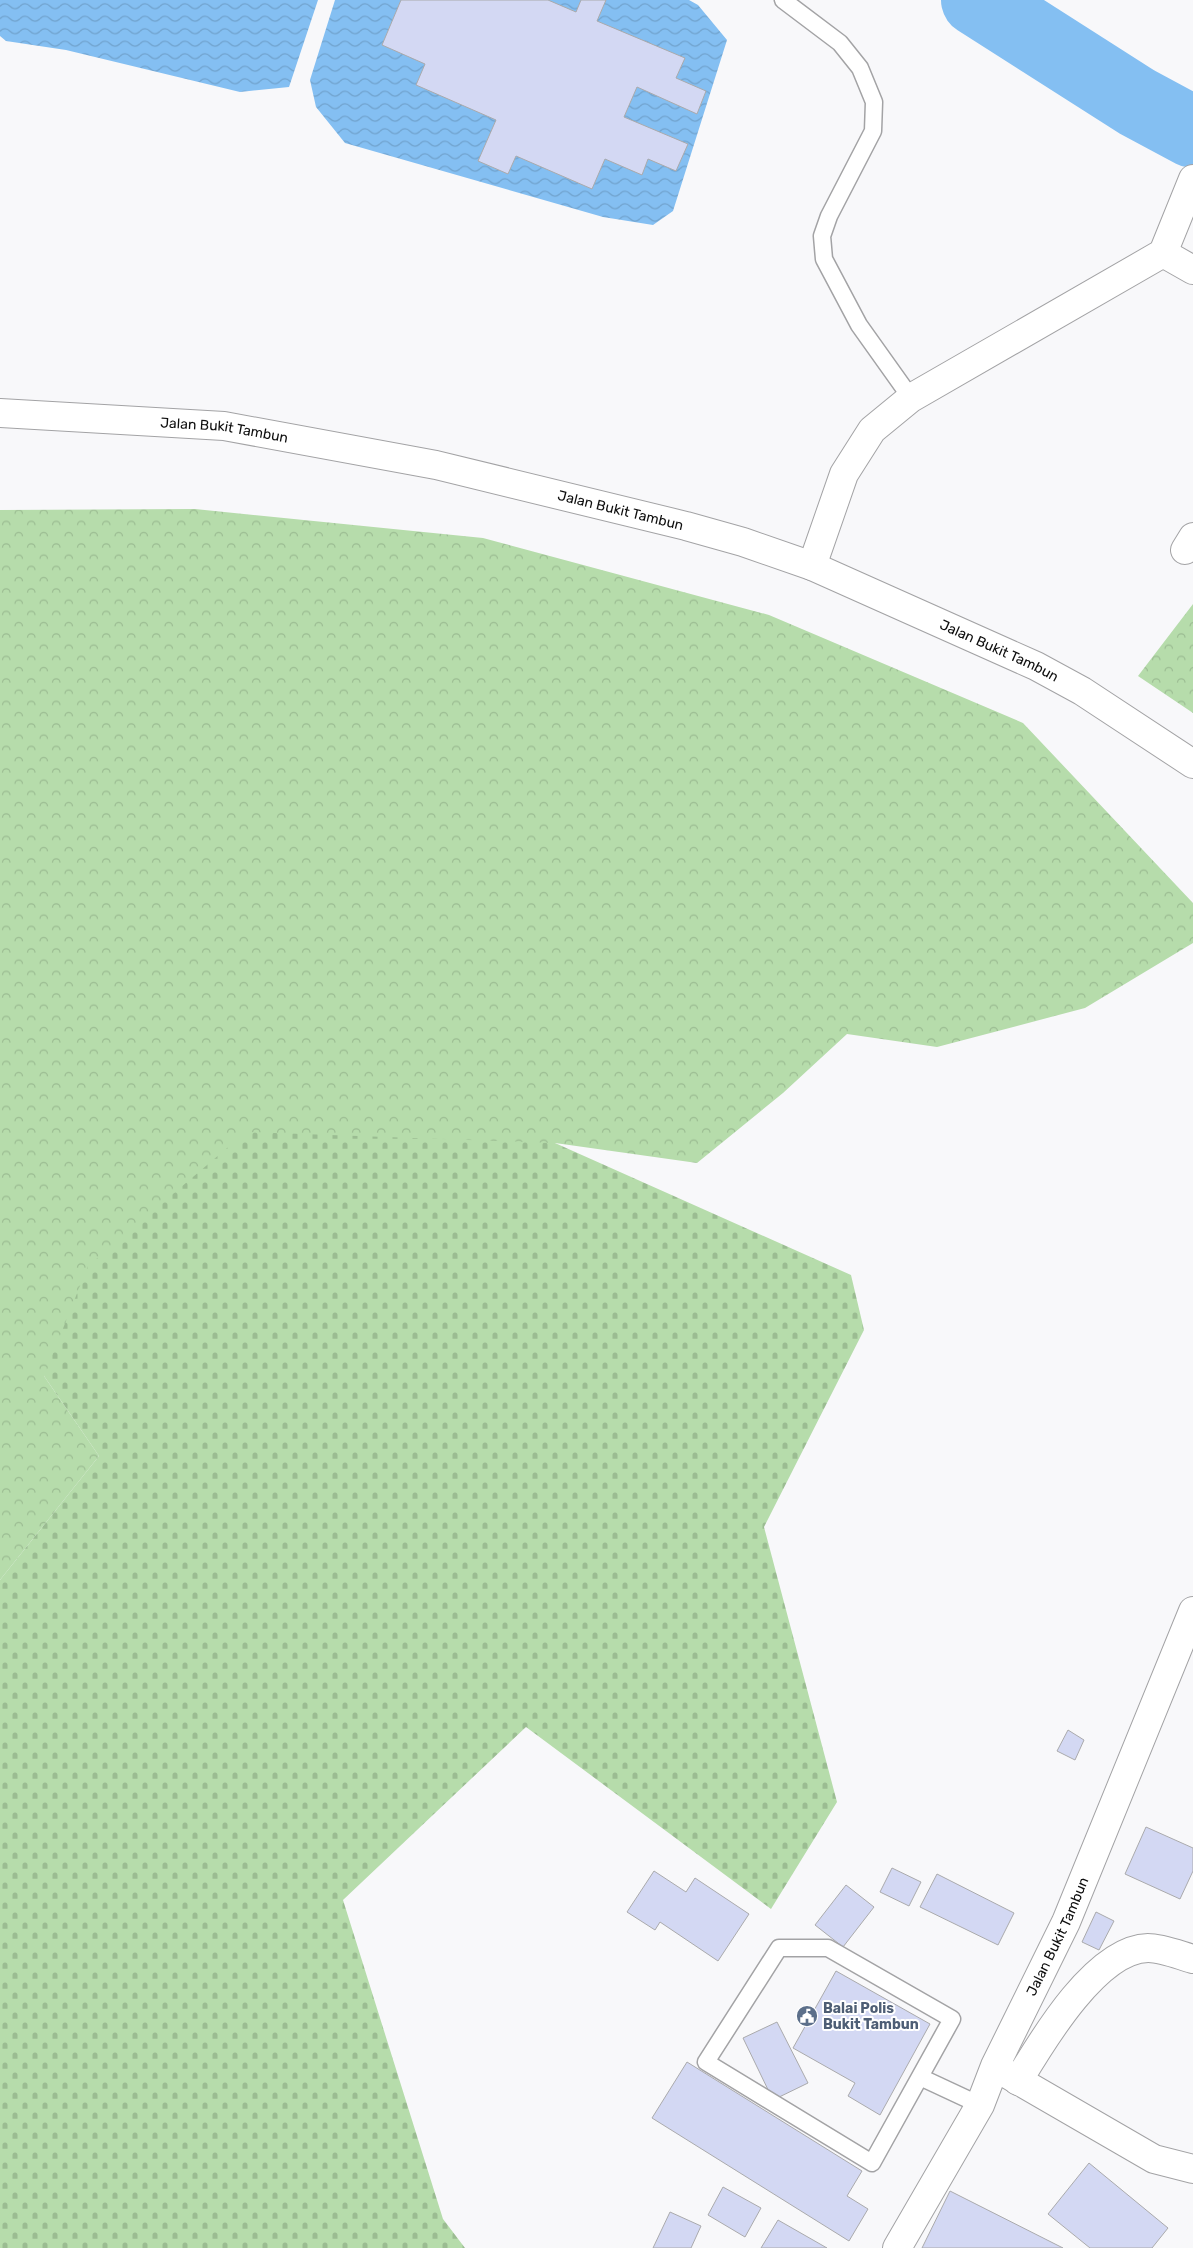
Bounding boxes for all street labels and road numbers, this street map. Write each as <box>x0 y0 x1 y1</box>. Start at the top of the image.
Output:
street label: Jalan Bukit Tambun <box>160 414 290 446</box>
street label: Jalan Bukit Tambun <box>556 487 685 534</box>
street label: Jalan Bukit Tambun <box>937 616 1062 685</box>
street label: Jalan Bukit Tambun <box>1022 1875 1092 1999</box>

